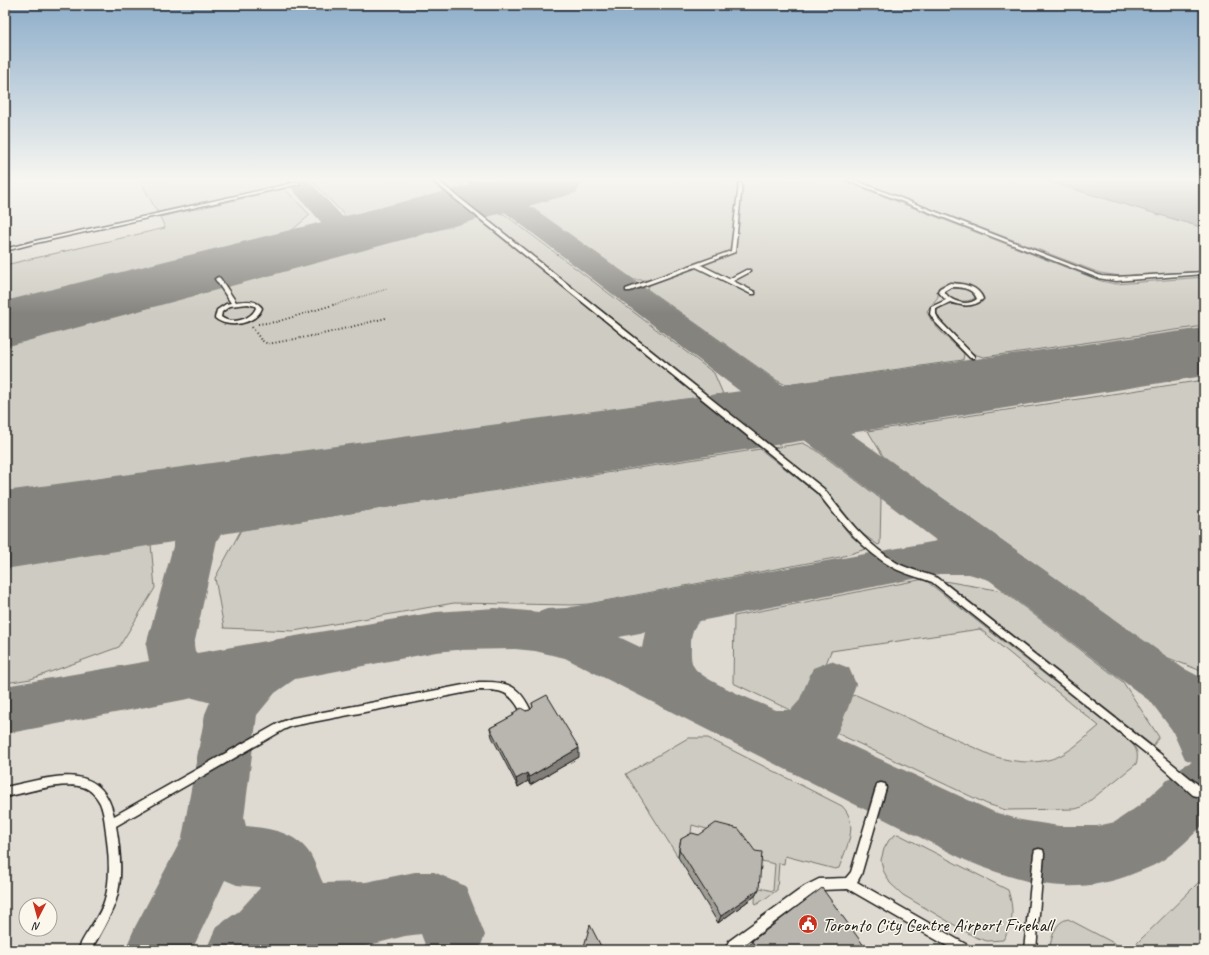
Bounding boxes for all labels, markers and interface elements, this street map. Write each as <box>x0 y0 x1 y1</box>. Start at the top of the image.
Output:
north arrow <box>18 897 58 937</box>
public building icon: Toronto City Centre Airport Firehall <box>797 913 819 935</box>
place label: Toronto City Centre Airport Firehall <box>822 913 1056 937</box>
text: N <box>31 919 41 934</box>

